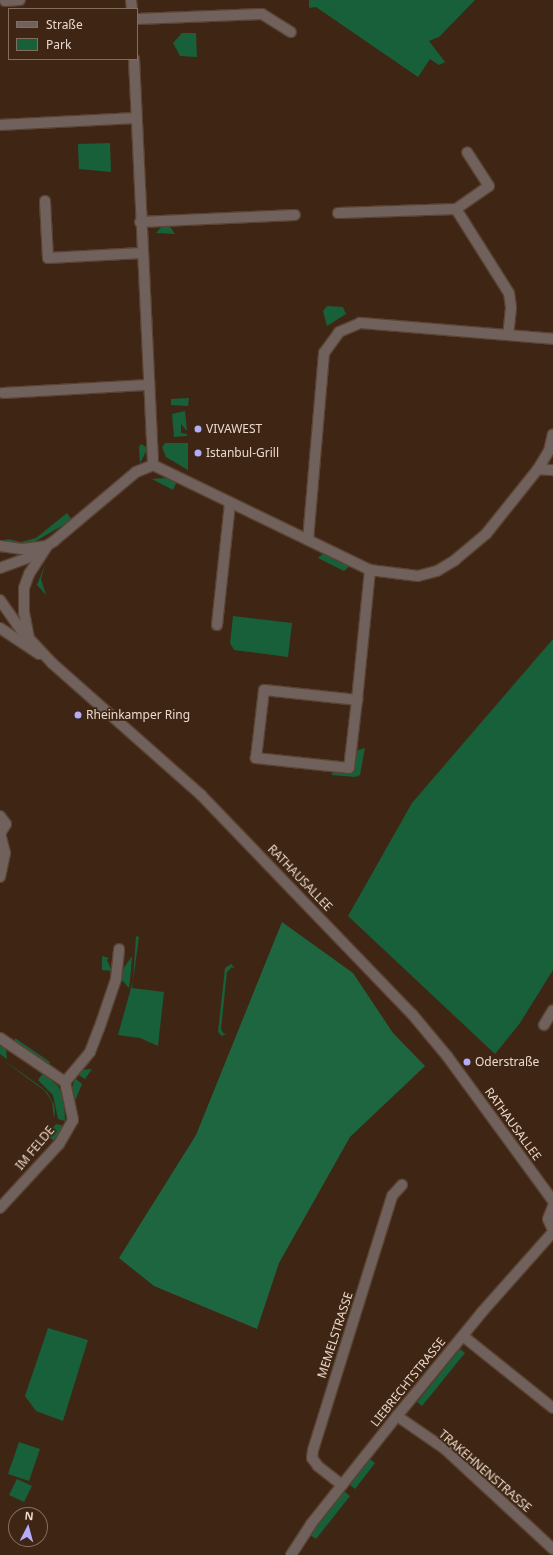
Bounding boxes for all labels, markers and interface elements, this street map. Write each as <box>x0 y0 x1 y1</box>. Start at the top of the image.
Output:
legend <box>8 8 138 60</box>
text: Straße <box>46 16 83 33</box>
text: Park <box>46 36 71 53</box>
place label: VIVAWEST <box>206 422 262 436</box>
marker: VIVAWEST <box>193 424 203 434</box>
place label: Istanbul-Grill <box>206 446 279 460</box>
marker: Istanbul-Grill <box>193 448 203 458</box>
place label: Rheinkamper Ring <box>86 708 190 722</box>
marker: Rheinkamper Ring <box>73 710 83 720</box>
street label: RATHAUSALLEE <box>265 842 335 914</box>
place label: Oderstraße <box>475 1055 539 1069</box>
marker: Oderstraße <box>462 1057 472 1067</box>
street label: RATHAUSALLEE <box>482 1085 544 1163</box>
street label: IM FELDE <box>13 1123 57 1173</box>
street label: MEMELSTRASSE <box>314 1290 356 1380</box>
street label: LIEBRECHTSTRASSE <box>368 1335 448 1429</box>
street label: TRAKEHNENSTRASSE <box>436 1427 534 1515</box>
north arrow <box>8 1507 48 1547</box>
text: N <box>24 1508 34 1523</box>

